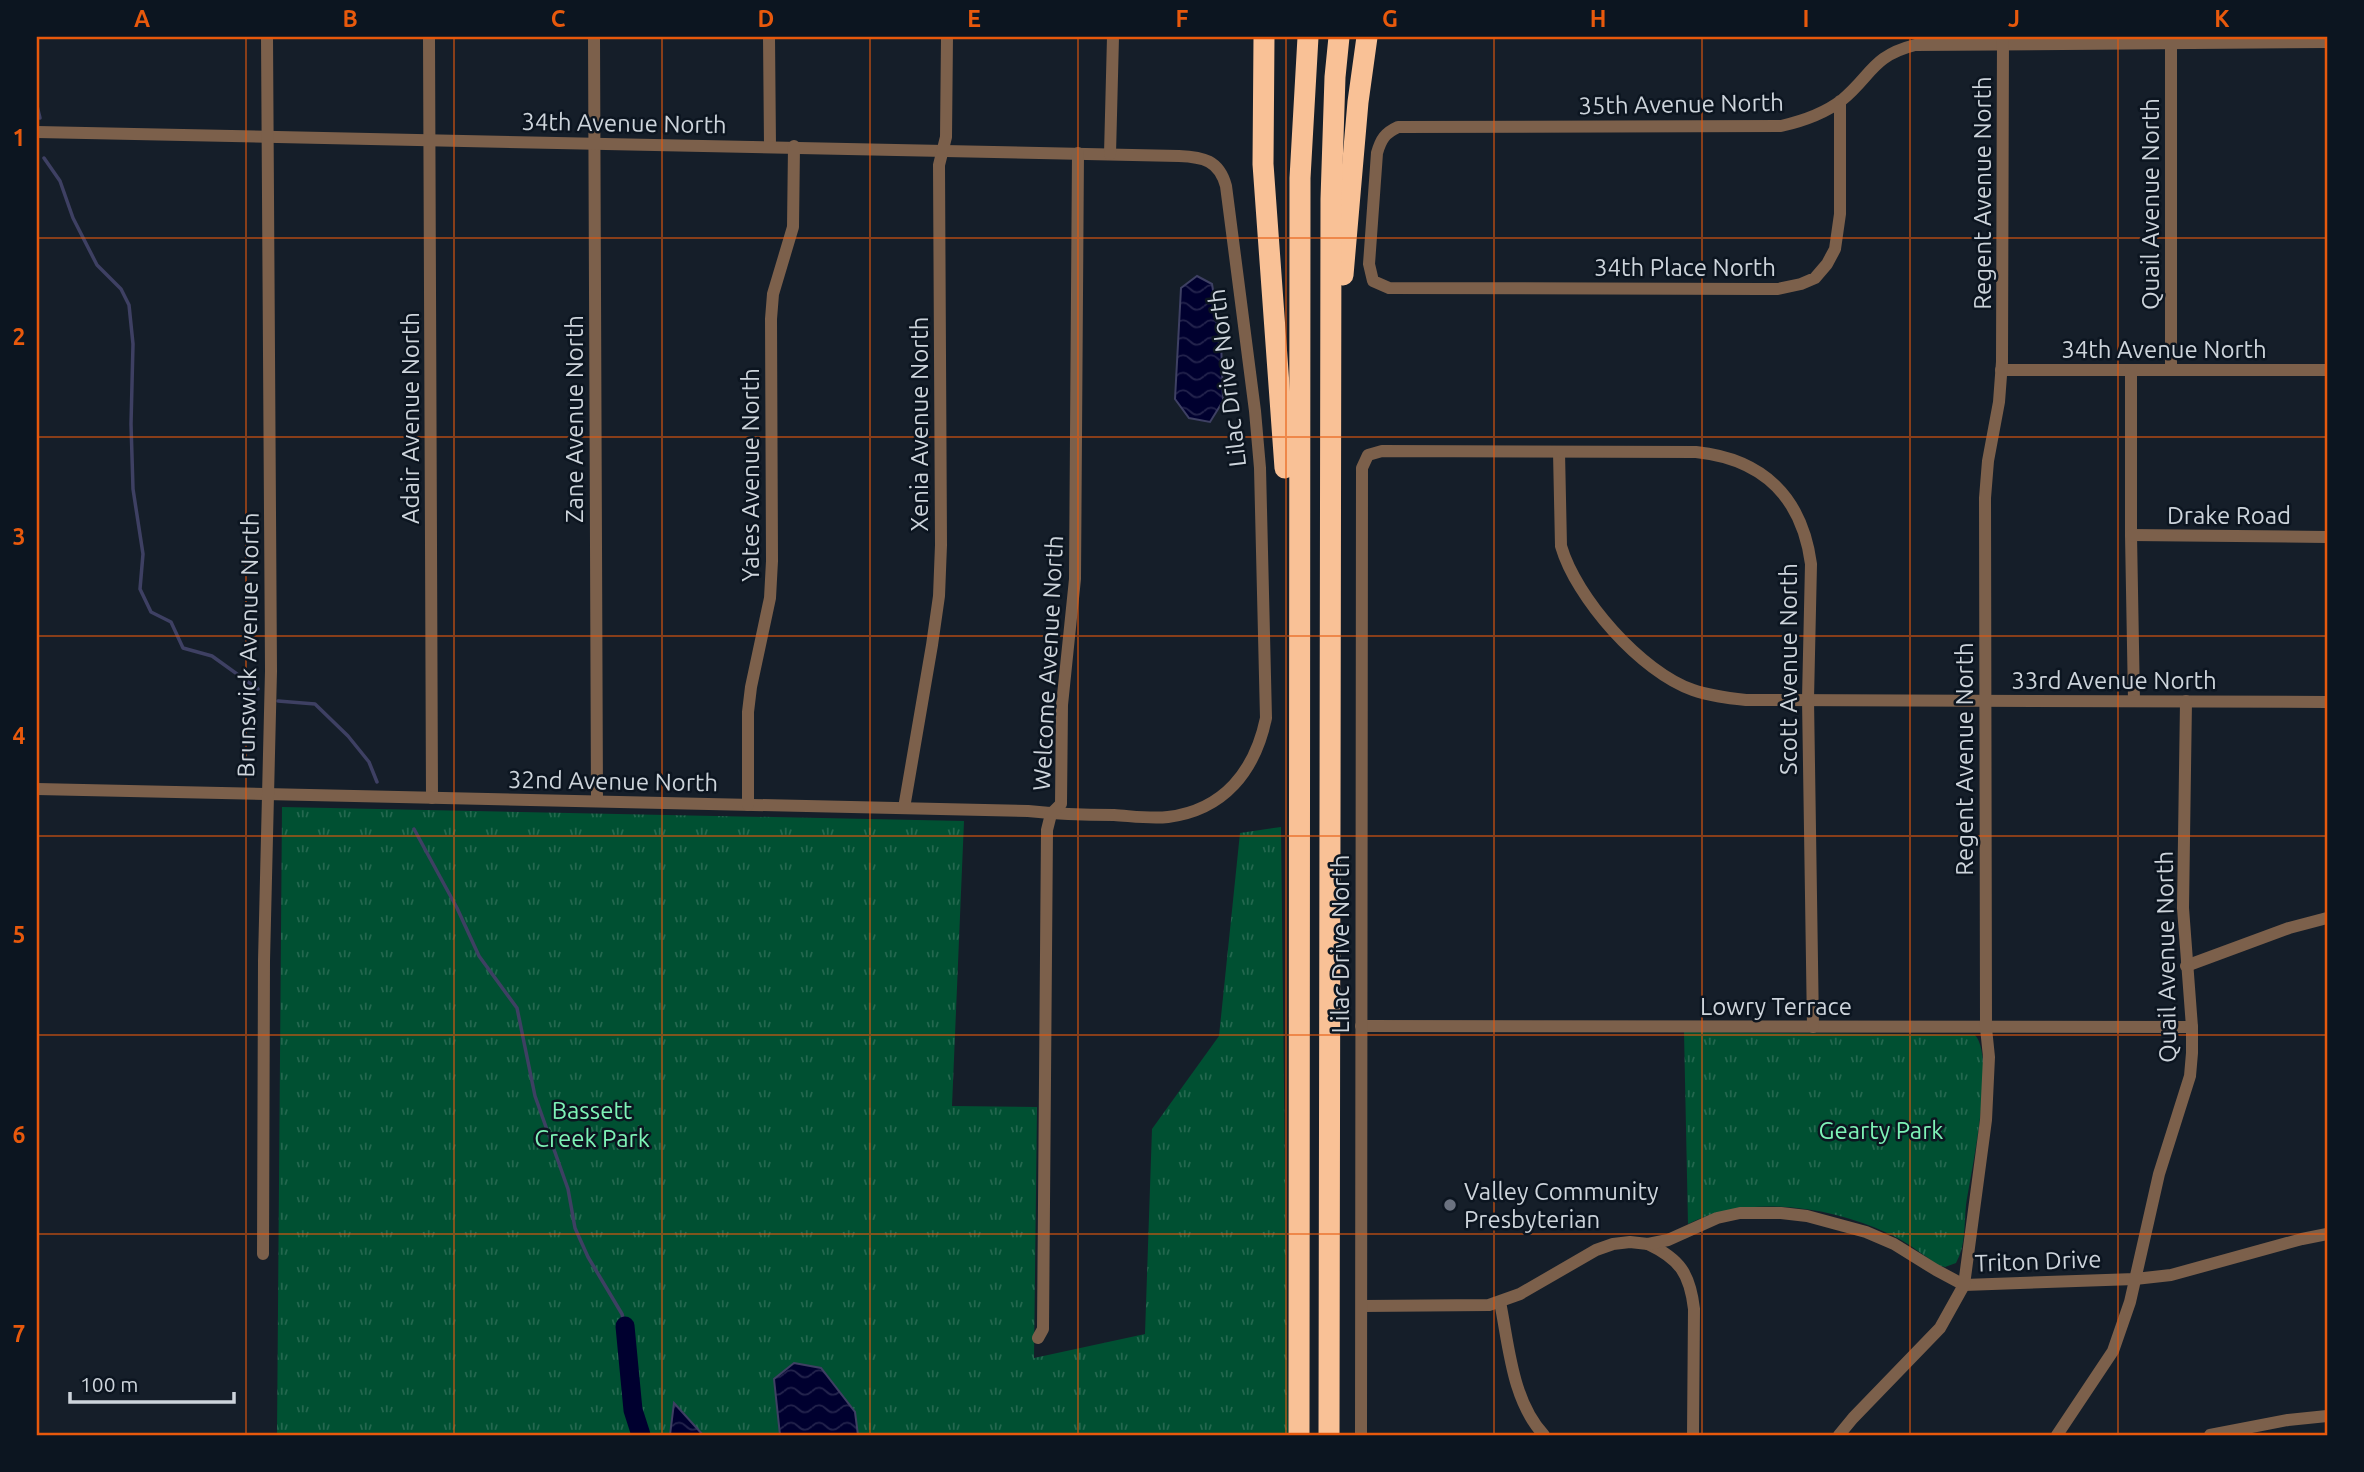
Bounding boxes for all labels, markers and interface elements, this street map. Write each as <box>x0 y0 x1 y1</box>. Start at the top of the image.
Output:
text: A <box>134 6 150 31</box>
text: B <box>342 6 358 31</box>
text: C <box>551 6 566 31</box>
text: D <box>758 6 774 31</box>
text: E <box>967 6 981 31</box>
text: F <box>1176 6 1189 31</box>
text: G <box>1382 6 1398 31</box>
text: H <box>1590 6 1606 31</box>
text: I <box>1803 6 1809 31</box>
text: J <box>2008 6 2020 31</box>
text: K <box>2214 6 2230 31</box>
street label: Regent Avenue North <box>1969 76 1996 310</box>
street label: 35th Avenue North <box>1578 89 1784 119</box>
street label: Quail Avenue North <box>2137 98 2164 310</box>
street label: 34th Avenue North <box>521 108 727 138</box>
text: 1 <box>13 125 25 150</box>
street label: 34th Place North <box>1594 254 1776 281</box>
street label: Lilac Drive North <box>1203 288 1251 468</box>
street label: Adair Avenue North <box>397 312 424 524</box>
street label: Zane Avenue North <box>561 315 588 523</box>
street label: Xenia Avenue North <box>906 317 933 531</box>
text: 2 <box>13 324 25 349</box>
street label: 34th Avenue North <box>2061 336 2267 363</box>
street label: Yates Avenue North <box>737 368 764 582</box>
street label: Drake Road <box>2167 502 2291 529</box>
street label: Brunswick Avenue North <box>232 512 264 778</box>
text: 3 <box>13 524 25 549</box>
street label: Welcome Avenue North <box>1028 535 1068 791</box>
street label: Scott Avenue North <box>1775 563 1802 775</box>
street label: Regent Avenue North <box>1951 642 1978 876</box>
street label: 33rd Avenue North <box>2011 667 2217 694</box>
text: 4 <box>13 723 26 748</box>
street label: 32nd Avenue North <box>508 766 718 796</box>
street label: Quail Avenue North <box>2151 851 2181 1063</box>
street label: Lilac Drive North <box>1327 854 1354 1034</box>
text: 5 <box>13 922 25 947</box>
street label: Lowry Terrace <box>1700 993 1852 1020</box>
park label: Bassett Creek Park <box>534 1097 650 1152</box>
park label: Gearty Park <box>1819 1117 1943 1144</box>
text: 6 <box>13 1122 26 1147</box>
place label: Valley Community Presbyterian <box>1464 1178 1659 1233</box>
marker: Valley Community Presbyterian <box>1442 1197 1458 1213</box>
street label: Triton Drive <box>1974 1245 2102 1277</box>
text: 7 <box>13 1321 25 1346</box>
scale bar <box>70 1360 234 1404</box>
text: 100 m <box>80 1372 138 1396</box>

